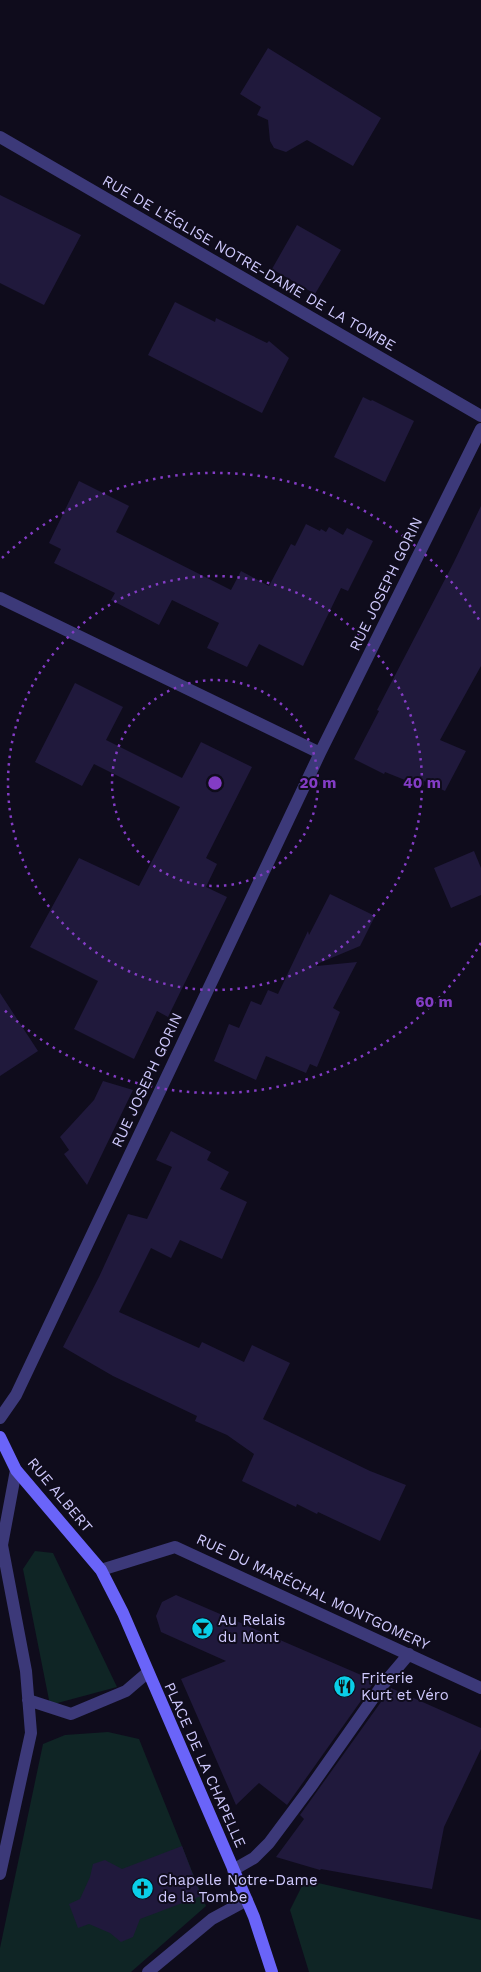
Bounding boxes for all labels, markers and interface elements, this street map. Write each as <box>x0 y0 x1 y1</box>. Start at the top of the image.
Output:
street label: RUE DE L’ÉGLISE NOTRE-DAME DE LA TOMBE <box>99 171 399 355</box>
street label: RUE JOSEPH GORIN <box>346 514 426 654</box>
centre of rings <box>206 774 224 792</box>
text: 20 m <box>299 774 337 792</box>
text: 40 m <box>403 774 441 792</box>
text: 60 m <box>415 993 453 1011</box>
street label: RUE JOSEPH GORIN <box>108 1010 186 1150</box>
street label: RUE ALBERT <box>24 1454 96 1536</box>
street label: RUE DU MARÉCHAL MONTGOMERY <box>194 1530 433 1654</box>
place label: Au Relais du Mont <box>218 1611 286 1646</box>
bar icon: Au Relais du Mont <box>190 1617 214 1641</box>
place label: Friterie Kurt et Véro <box>361 1669 449 1704</box>
restaurant icon: Friterie Kurt et Véro <box>333 1675 357 1699</box>
street label: PLACE DE LA CHAPELLE <box>160 1680 250 1850</box>
place label: Chapelle Notre-Dame de la Tombe <box>158 1871 318 1906</box>
church icon: Chapelle Notre-Dame de la Tombe <box>130 1877 154 1901</box>

